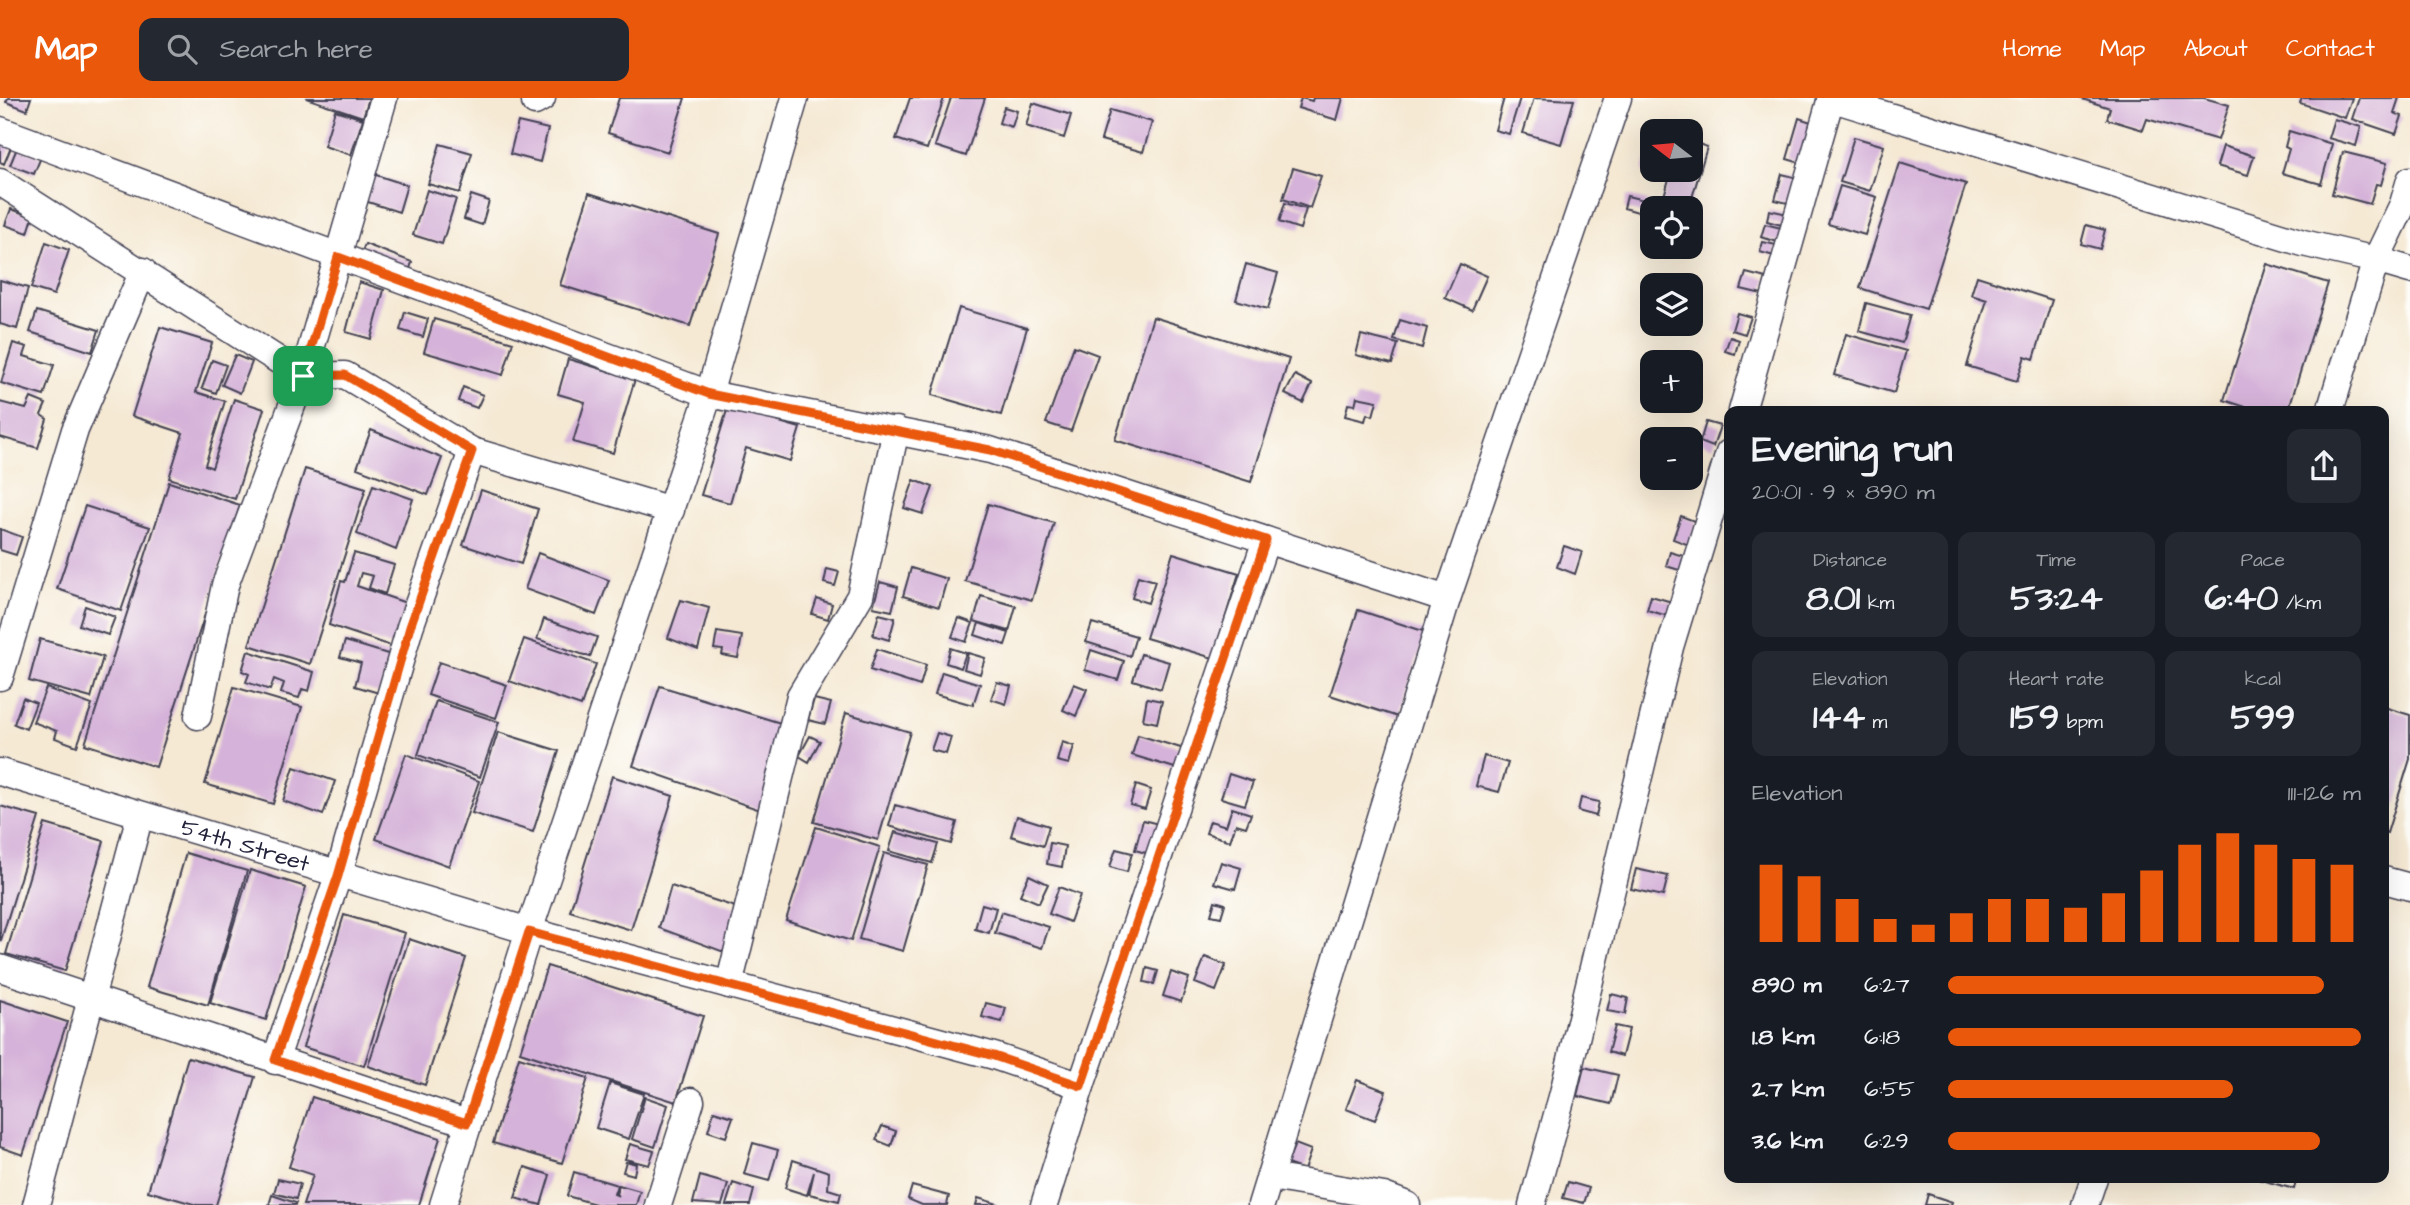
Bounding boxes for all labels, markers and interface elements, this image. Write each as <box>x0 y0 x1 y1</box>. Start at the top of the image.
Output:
search box <box>139 18 629 81</box>
text: Map <box>35 26 97 72</box>
icon: search <box>163 30 201 68</box>
text: Search here <box>219 31 373 67</box>
text: Home <box>2002 32 2062 66</box>
text: Map <box>2100 32 2145 66</box>
text: About <box>2183 32 2248 66</box>
text: Contact <box>2286 32 2375 66</box>
north arrow <box>1640 119 1703 182</box>
map controls <box>1640 119 1703 490</box>
button: locate <box>1640 196 1703 259</box>
button: layers <box>1640 273 1703 336</box>
pin <box>273 346 333 406</box>
button: + <box>1640 350 1703 413</box>
icon: arrive <box>284 357 322 395</box>
text: Evening run <box>1752 424 1953 476</box>
button: − <box>1640 427 1703 490</box>
button: share <box>2287 429 2361 503</box>
text: 20:01 · 9 × 890 m <box>1752 476 1935 508</box>
text: Distance <box>1813 547 1887 574</box>
text: Time <box>2037 547 2076 574</box>
text: Pace <box>2241 547 2285 574</box>
text: 8.01 <box>1806 574 1860 623</box>
text: 53:24 <box>2010 574 2103 623</box>
text: 6:40 <box>2205 574 2278 623</box>
text: km <box>1860 590 1894 617</box>
text: /km <box>2278 590 2321 617</box>
text: Elevation <box>1813 666 1888 693</box>
text: Heart rate <box>2009 666 2104 693</box>
text: kcal <box>2245 666 2281 693</box>
text: 144 <box>1813 693 1865 742</box>
text: 159 <box>2010 693 2059 742</box>
text: 599 <box>2231 693 2295 742</box>
text: m <box>1865 709 1887 736</box>
text: bpm <box>2059 709 2103 736</box>
text: Elevation <box>1752 777 1843 809</box>
text: 111–126 m <box>2287 777 2361 809</box>
street label: 54th Street <box>177 811 314 880</box>
text: 890 m <box>1752 969 1822 1001</box>
text: 6:27 <box>1864 969 1910 1001</box>
text: 1.8 km <box>1752 1021 1814 1053</box>
text: 6:18 <box>1864 1021 1900 1053</box>
text: 2.7 km <box>1752 1073 1824 1105</box>
text: 6:55 <box>1864 1073 1915 1105</box>
text: 3.6 km <box>1752 1125 1823 1157</box>
text: 6:29 <box>1864 1125 1909 1157</box>

